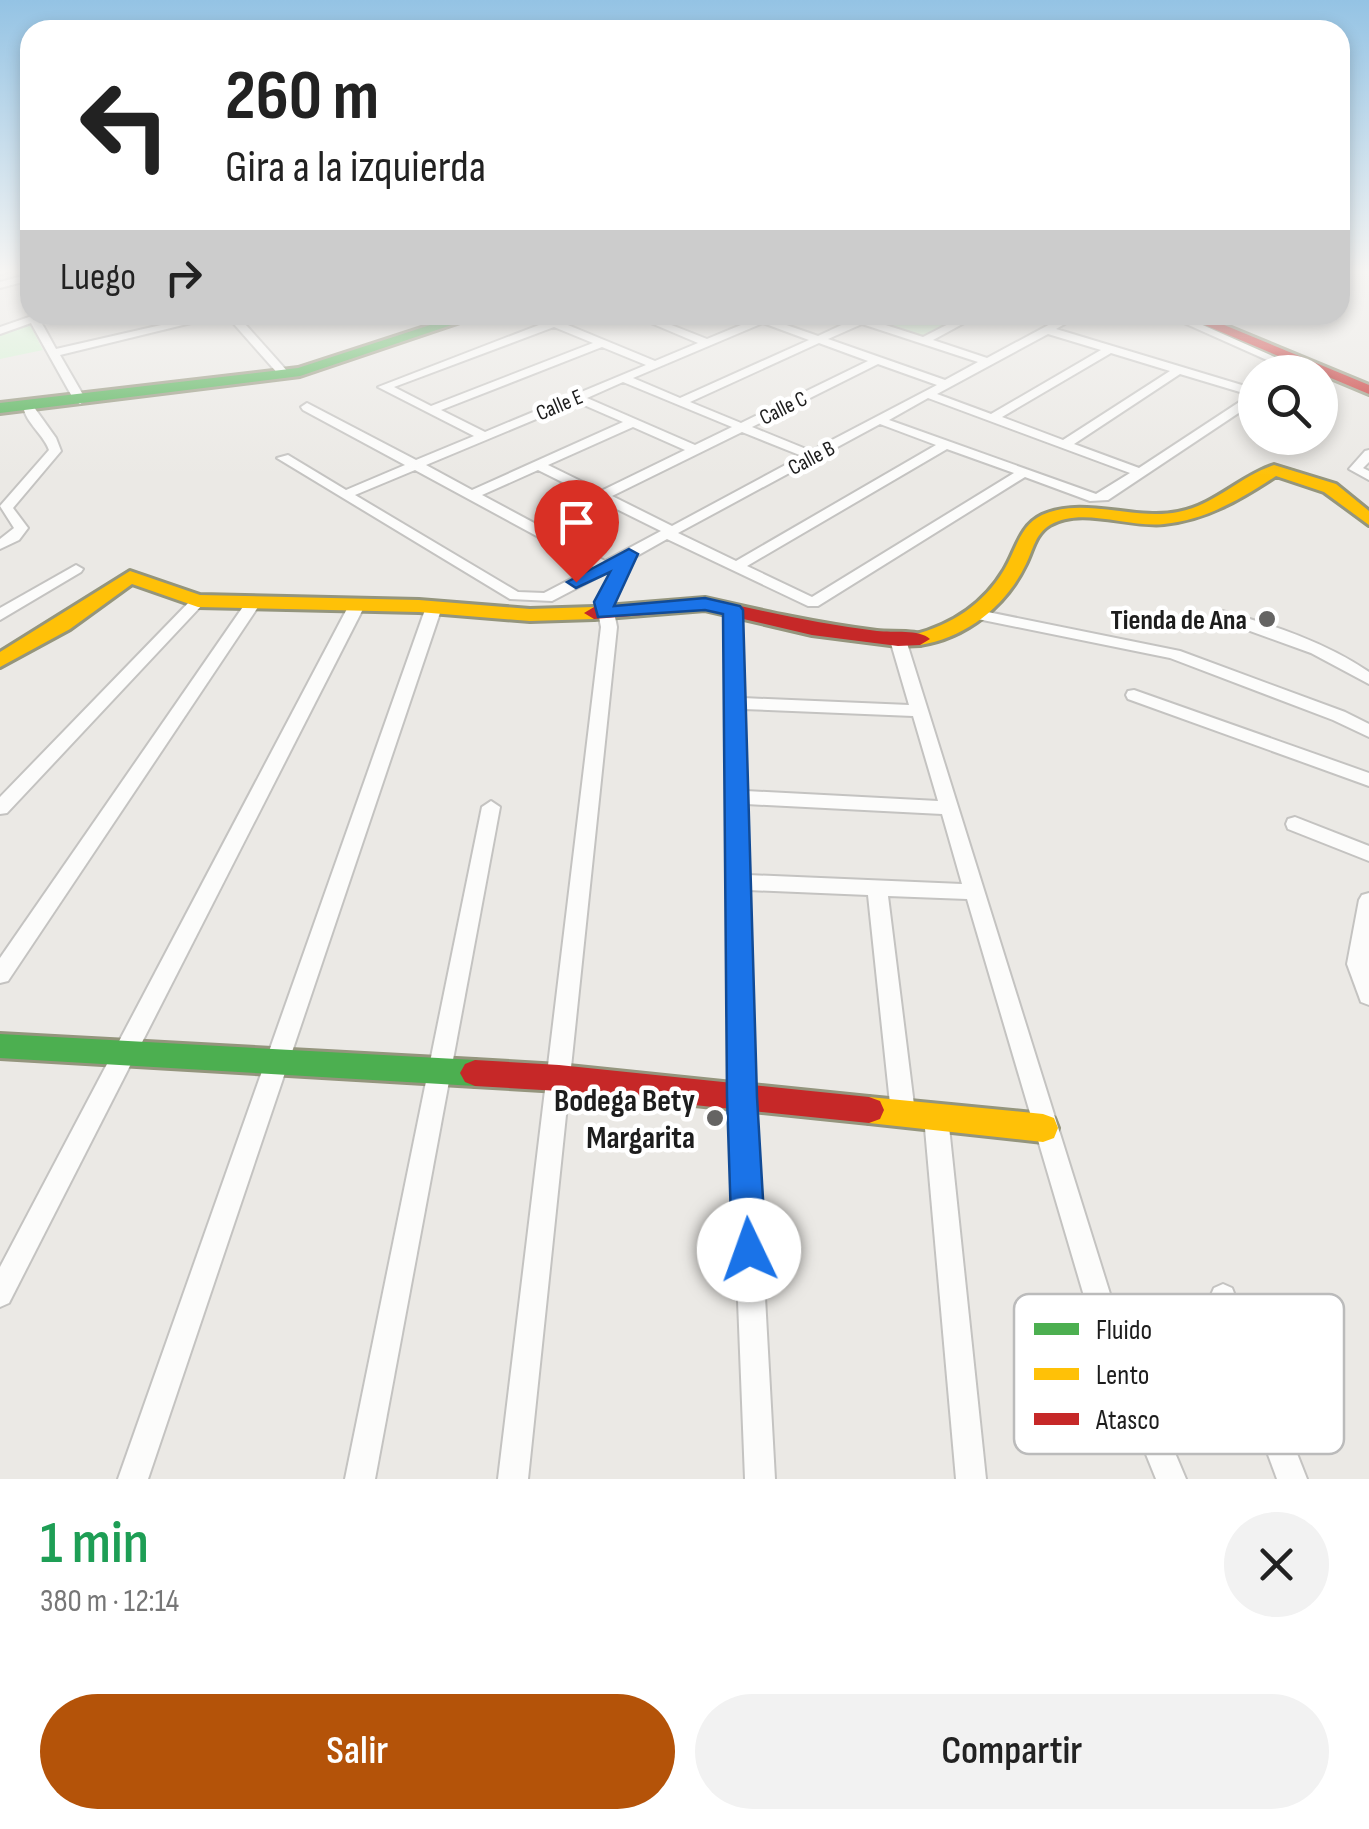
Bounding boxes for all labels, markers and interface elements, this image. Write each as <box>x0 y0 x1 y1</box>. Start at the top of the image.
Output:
text: 260 m <box>225 55 379 139</box>
icon: left <box>60 60 190 190</box>
text: Gira a la izquierda <box>225 140 486 195</box>
icon: right <box>156 250 211 305</box>
text: Luego <box>60 255 136 300</box>
map controls <box>1238 355 1338 455</box>
button: search <box>1238 355 1338 455</box>
street label: Calle E <box>532 384 587 427</box>
street label: Calle C <box>755 385 812 431</box>
street label: Calle B <box>784 435 840 482</box>
pin <box>534 480 619 583</box>
icon: arrive <box>549 495 604 550</box>
place label: Tienda de Ana <box>1111 604 1247 637</box>
marker: Tienda de Ana <box>1256 608 1278 630</box>
place label: Bodega Bety Margarita <box>554 1082 695 1158</box>
marker: Bodega Bety Margarita <box>704 1107 726 1129</box>
position arrow <box>697 1198 801 1302</box>
legend <box>1014 1294 1344 1454</box>
text: Fluido <box>1096 1314 1152 1347</box>
text: Lento <box>1096 1359 1149 1392</box>
text: Atasco <box>1095 1404 1160 1437</box>
text: 1 min <box>40 1508 149 1580</box>
button: close <box>1224 1512 1329 1617</box>
text: 380 m · 12:14 <box>40 1582 179 1621</box>
button: Salir <box>40 1694 675 1809</box>
button: Compartir <box>695 1694 1329 1809</box>

